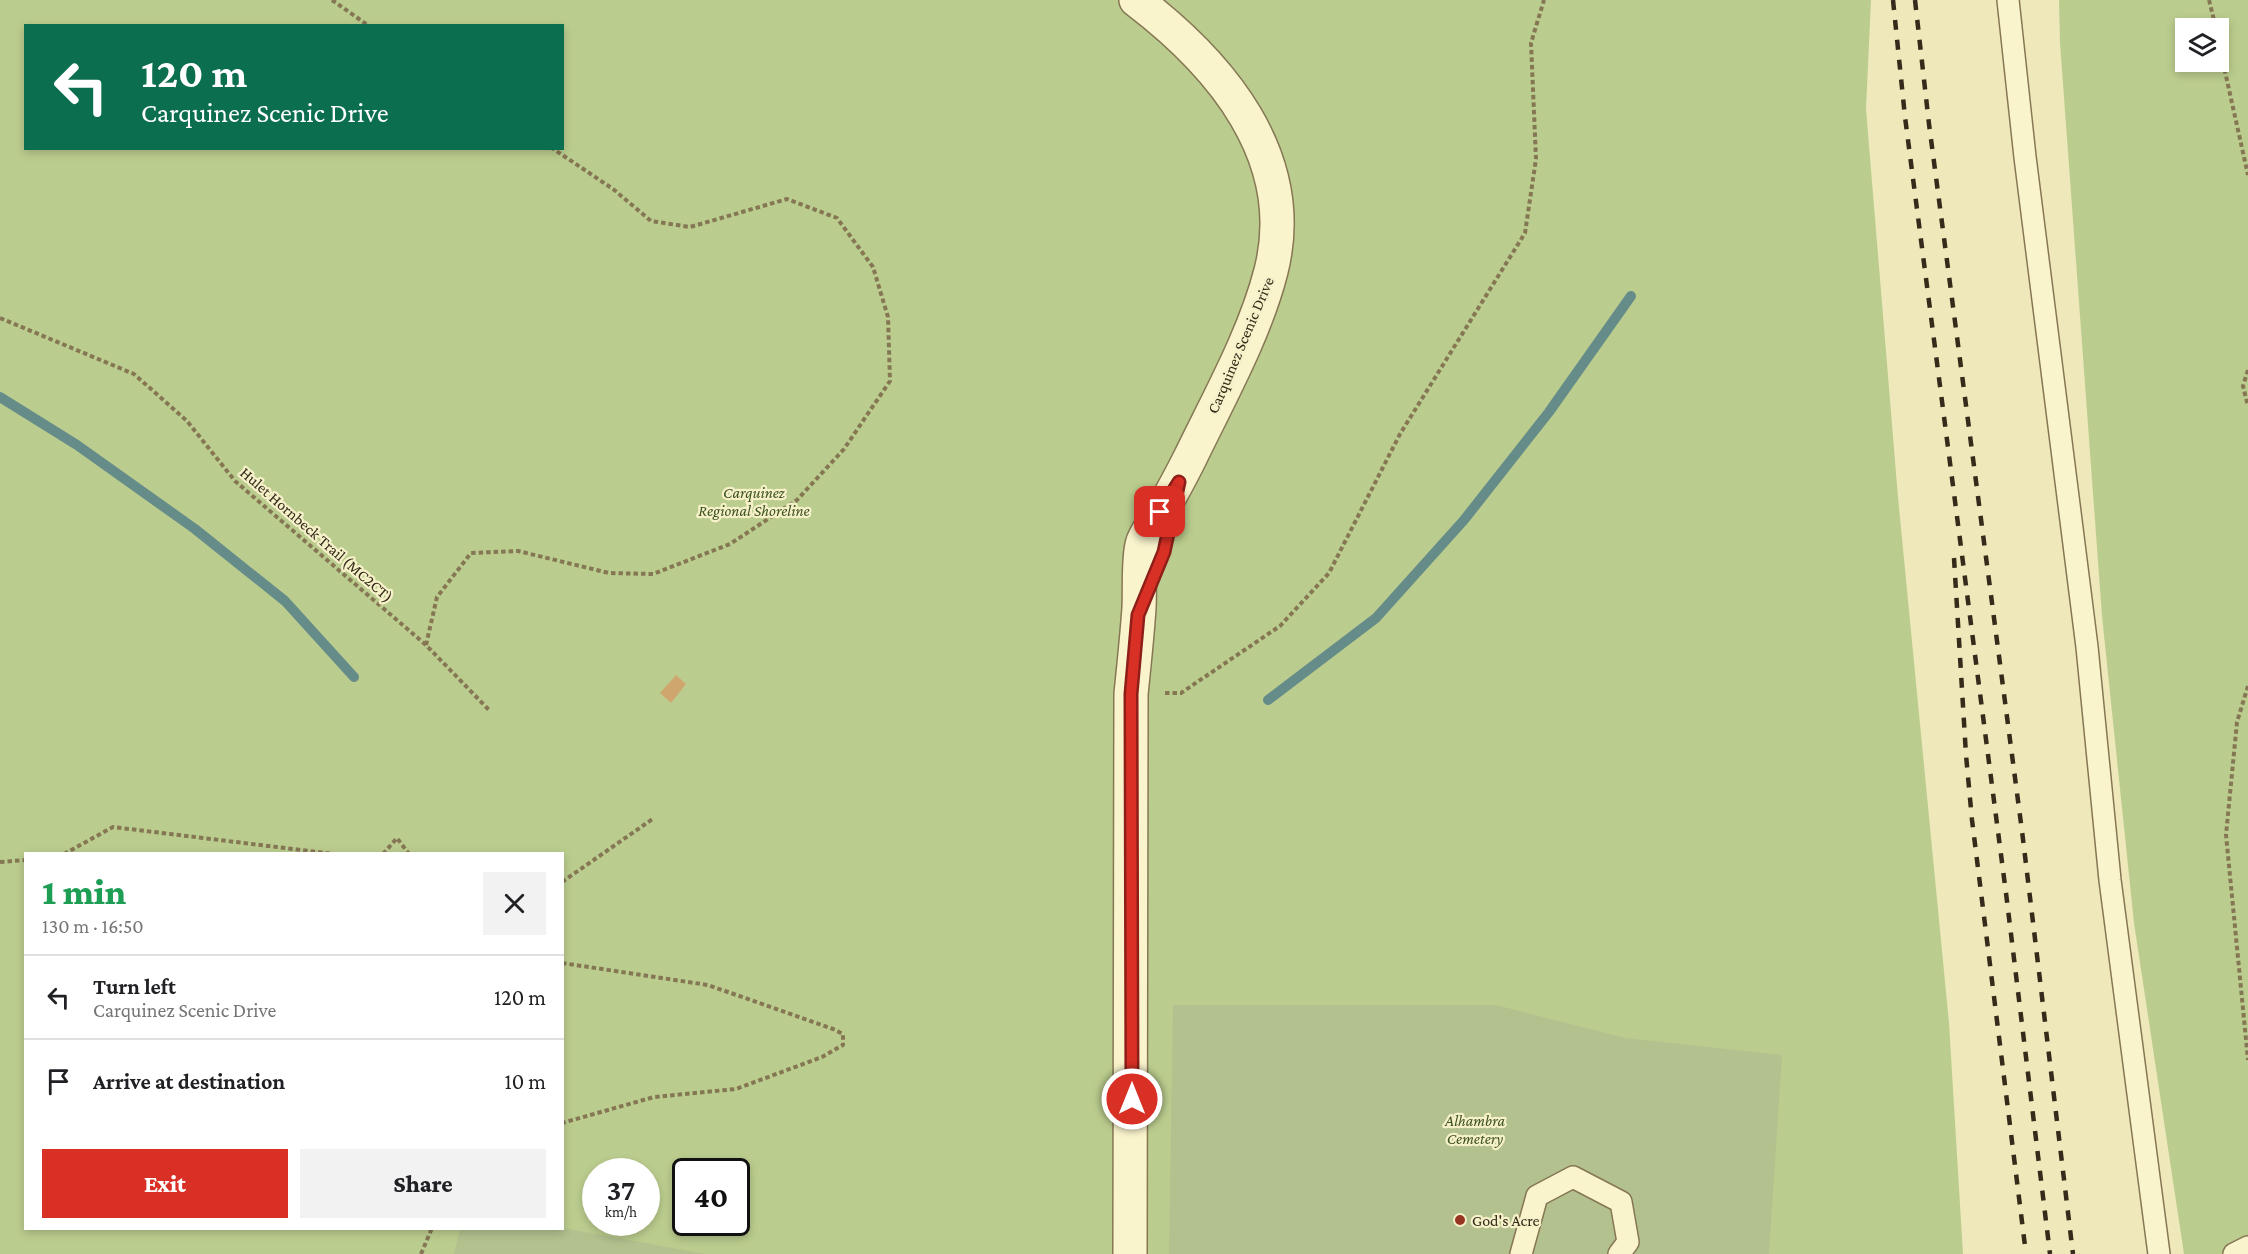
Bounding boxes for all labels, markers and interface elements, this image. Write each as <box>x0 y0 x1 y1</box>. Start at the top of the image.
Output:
map controls <box>2175 18 2229 72</box>
button: layers <box>2175 18 2229 72</box>
icon: left <box>42 48 120 126</box>
text: 120 m <box>141 49 247 96</box>
text: Carquinez Scenic Drive <box>141 98 389 128</box>
street label: Carquinez Scenic Drive <box>1204 274 1278 416</box>
street label: Hulet Hornbeck Trail (MC2CT) <box>236 464 396 606</box>
park label: Carquinez Regional Shoreline <box>698 484 810 520</box>
pin <box>1134 486 1185 537</box>
icon: arrive <box>1143 495 1176 528</box>
text: 1 min <box>42 872 126 912</box>
button: close <box>483 872 546 935</box>
text: 130 m · 16:50 <box>42 915 144 937</box>
text: Turn left <box>93 974 176 999</box>
icon: left <box>42 981 75 1014</box>
text: 120 m <box>494 985 546 1010</box>
text: Carquinez Scenic Drive <box>93 999 276 1021</box>
icon: arrive <box>42 1065 75 1098</box>
position arrow <box>1100 1067 1164 1131</box>
text: Arrive at destination <box>93 1069 285 1094</box>
text: 10 m <box>504 1069 546 1094</box>
park label: Alhambra Cemetery <box>1444 1112 1505 1148</box>
button: Exit <box>42 1149 288 1218</box>
button: Share <box>300 1149 546 1218</box>
speed limit sign: 40 <box>672 1158 750 1236</box>
text: 37 <box>607 1173 635 1206</box>
text: km/h <box>605 1204 637 1220</box>
place label: God's Acre <box>1472 1212 1540 1229</box>
marker: God's Acre <box>1453 1213 1467 1227</box>

